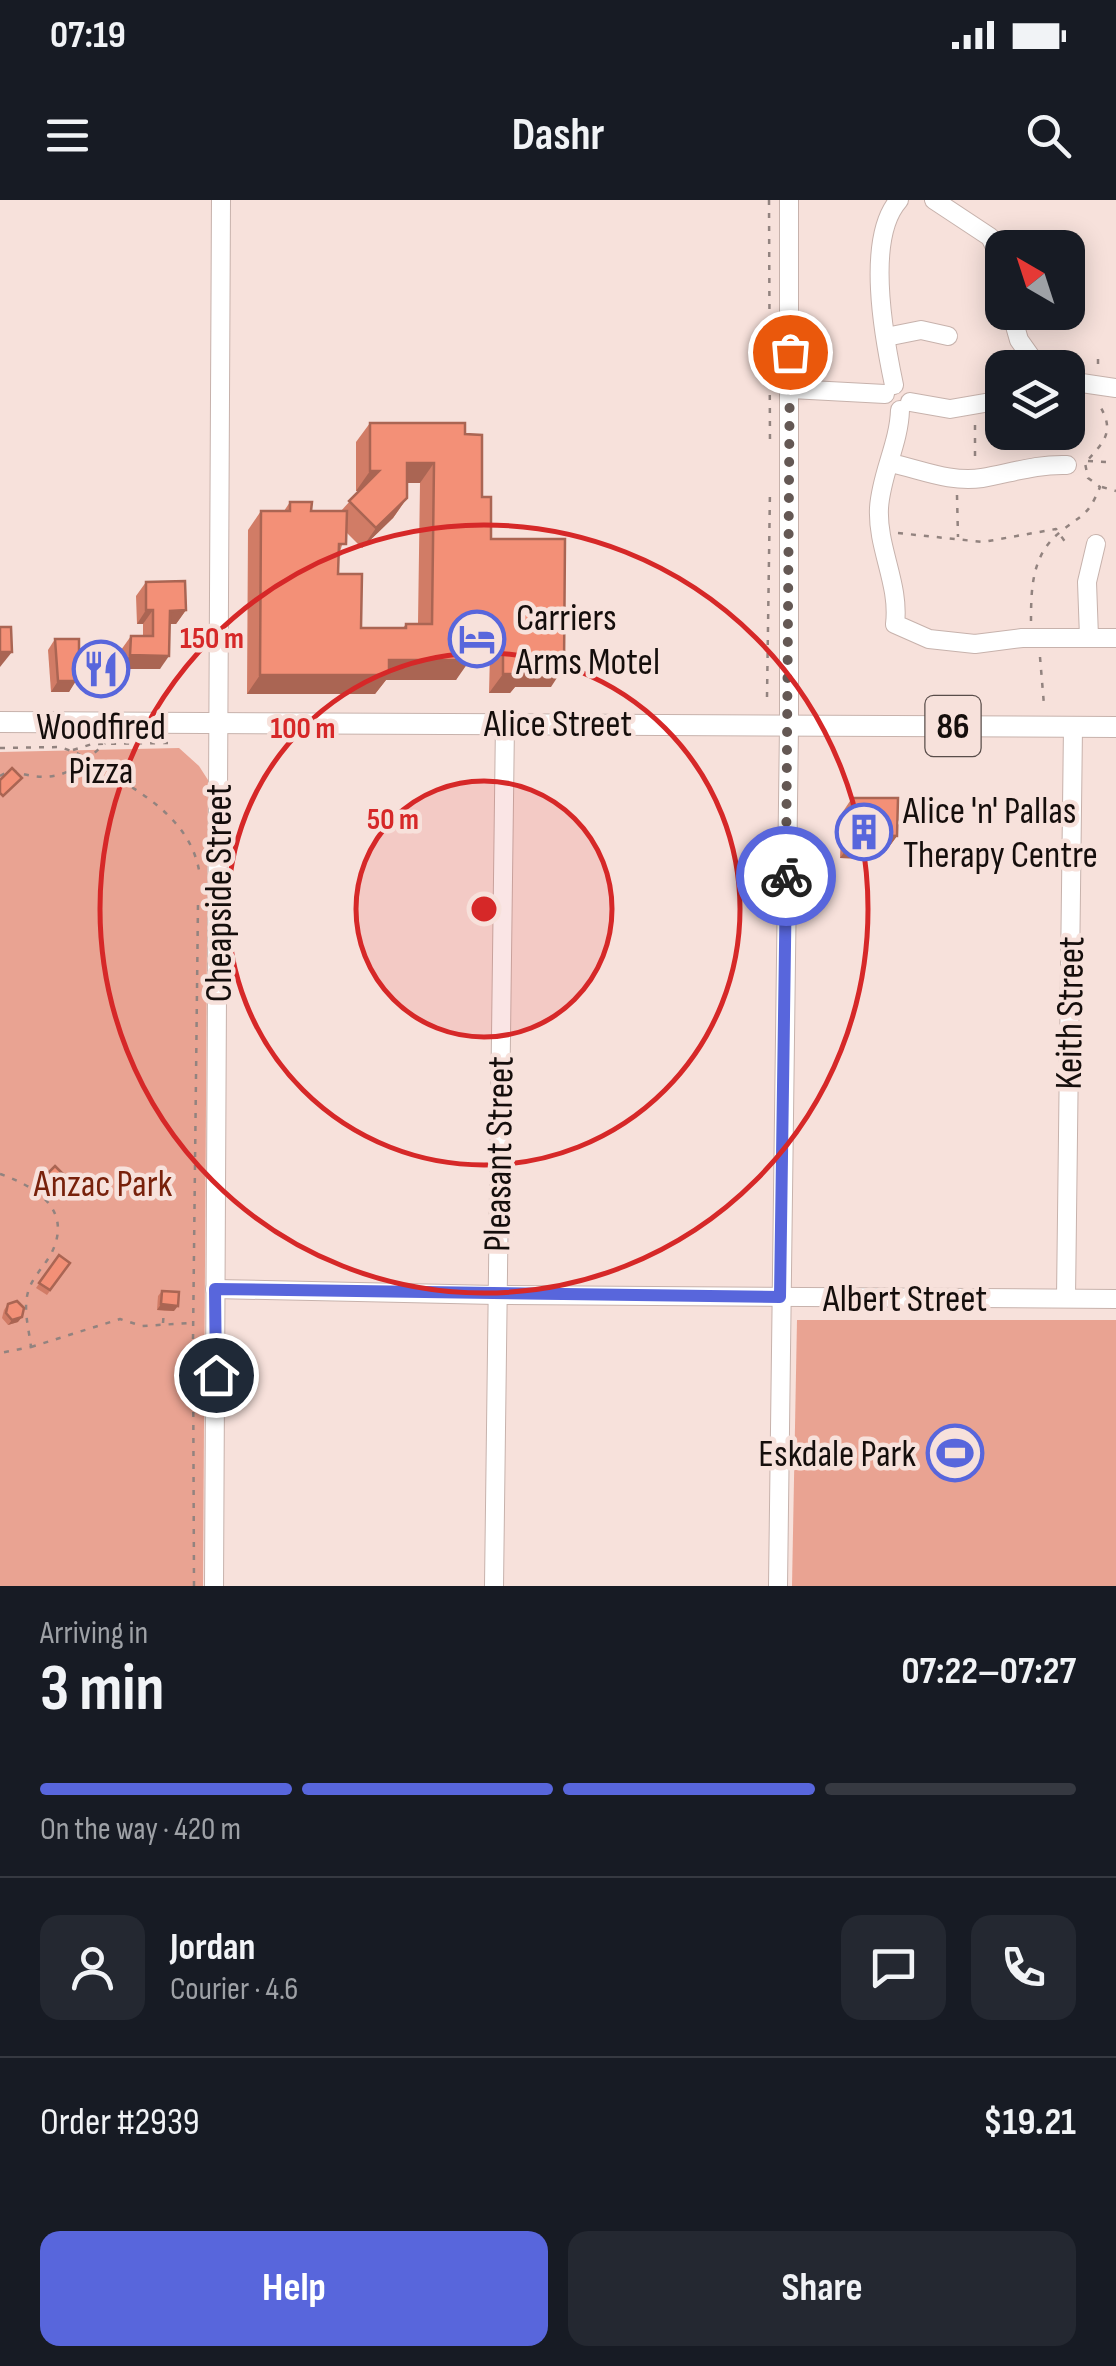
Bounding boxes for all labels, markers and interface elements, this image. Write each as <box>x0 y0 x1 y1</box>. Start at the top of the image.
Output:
text: 07:19 <box>50 13 126 58</box>
icon: menu <box>40 108 95 163</box>
text: Dashr <box>512 108 604 163</box>
icon: search <box>1021 108 1076 163</box>
north arrow <box>985 230 1085 330</box>
map controls <box>985 230 1085 450</box>
pin <box>748 310 833 395</box>
icon: bag <box>763 325 818 380</box>
button: layers <box>985 350 1085 450</box>
place label: Carriers Arms Motel <box>515 596 660 685</box>
hotel icon: Carriers Arms Motel <box>447 609 507 669</box>
text: 150 m <box>180 621 244 657</box>
restaurant icon: Woodfired Pizza <box>71 639 131 699</box>
road number: 86 <box>926 696 980 756</box>
street label: Alice Street <box>483 702 632 747</box>
place label: Woodfired Pizza <box>36 705 166 794</box>
text: 100 m <box>271 711 335 747</box>
street label: Cheapside Street <box>197 784 242 1002</box>
place label: Alice 'n' Pallas Therapy Centre <box>902 789 1098 878</box>
text: 50 m <box>367 802 419 838</box>
building icon: Alice 'n' Pallas Therapy Centre <box>834 802 894 862</box>
courier <box>736 826 836 926</box>
icon: bike <box>759 849 814 904</box>
centre of rings <box>466 891 502 927</box>
street label: Keith Street <box>1047 936 1094 1090</box>
street label: Pleasant Street <box>475 1056 524 1252</box>
park label: Anzac Park <box>33 1162 173 1207</box>
street label: Albert Street <box>822 1277 987 1322</box>
pin <box>174 1333 259 1418</box>
icon: home <box>189 1348 244 1403</box>
sports icon: Eskdale Park <box>925 1423 985 1483</box>
place label: Eskdale Park <box>758 1432 916 1477</box>
text: Arriving in <box>40 1614 148 1653</box>
text: 07:22–07:27 <box>902 1649 1076 1694</box>
text: 3 min <box>40 1651 164 1729</box>
text: On the way · 420 m <box>40 1810 241 1849</box>
button: person <box>40 1915 145 2020</box>
button: chat <box>841 1915 946 2020</box>
button: phone <box>971 1915 1076 2020</box>
text: Jordan <box>170 1925 255 1970</box>
text: Courier · 4.6 <box>170 1970 298 2009</box>
text: Order #2939 <box>40 2100 200 2145</box>
text: $19.21 <box>983 2100 1076 2145</box>
button: Help <box>40 2231 548 2346</box>
button: Share <box>568 2231 1076 2346</box>

